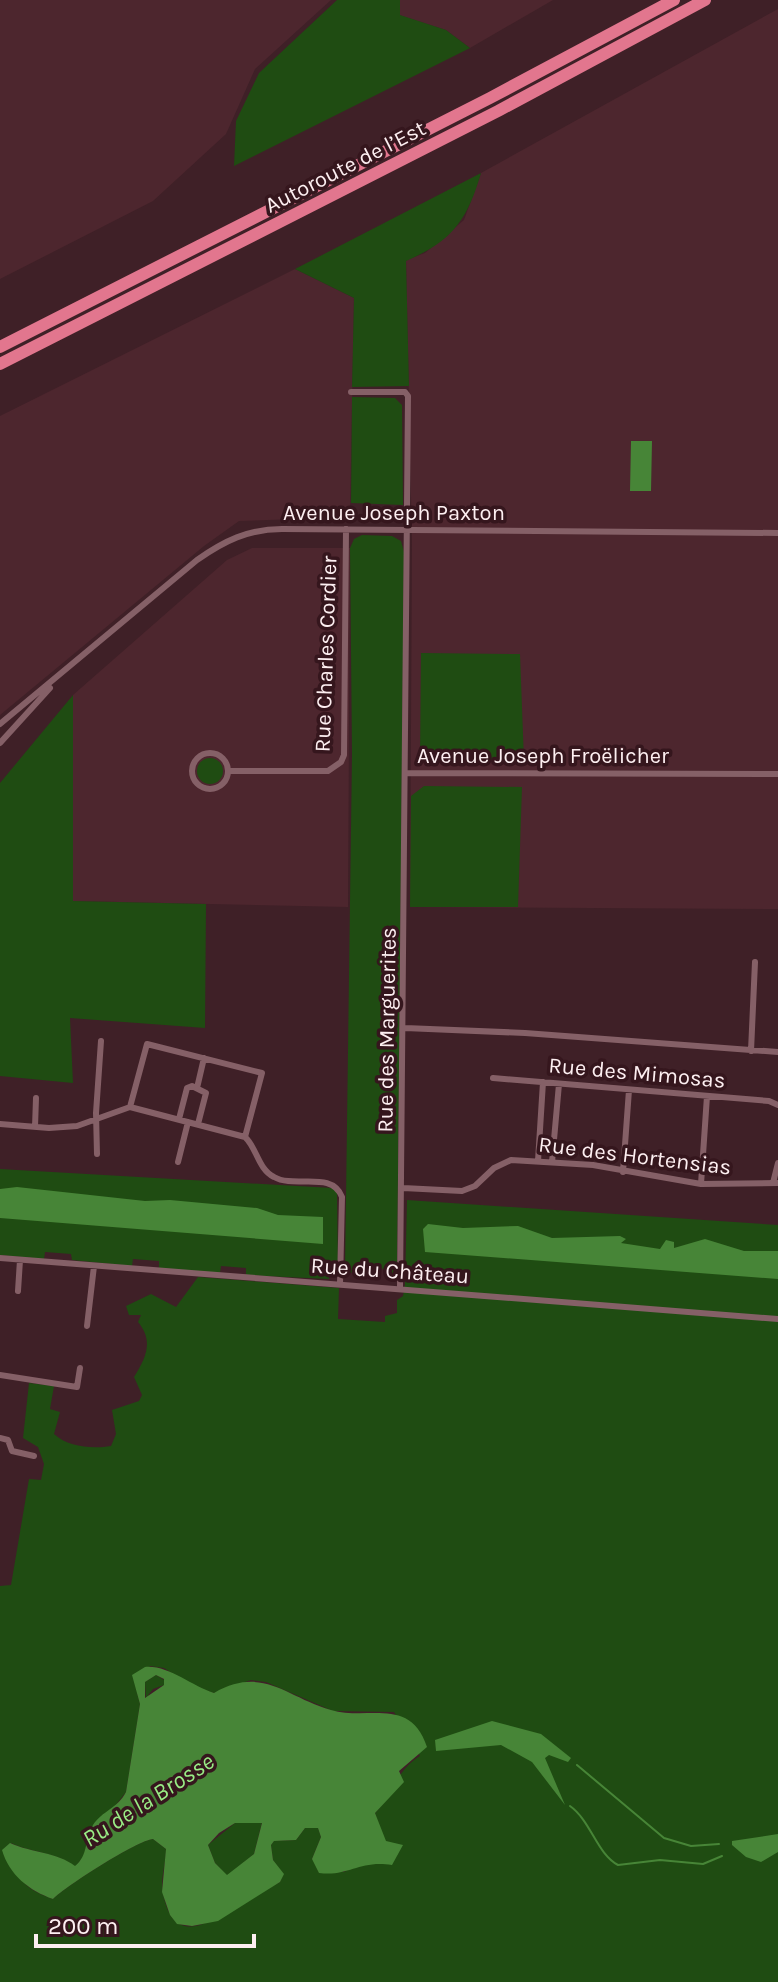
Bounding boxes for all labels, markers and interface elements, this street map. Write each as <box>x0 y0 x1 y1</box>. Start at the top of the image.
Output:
street label: Autoroute de l’Est <box>261 115 430 219</box>
street label: Avenue Joseph Paxton <box>283 500 505 526</box>
street label: Rue Charles Cordier <box>310 555 342 753</box>
street label: Avenue Joseph Froëlicher <box>417 743 669 769</box>
street label: Rue des Marguerites <box>372 927 402 1133</box>
street label: Rue des Mimosas <box>547 1052 726 1094</box>
street label: Rue des Hortensias <box>537 1131 733 1181</box>
street label: Rue du Château <box>310 1252 470 1290</box>
water label: Ru de la Brosse <box>77 1747 219 1853</box>
scale bar <box>36 1898 254 1948</box>
text: 200 m <box>48 1912 119 1940</box>

